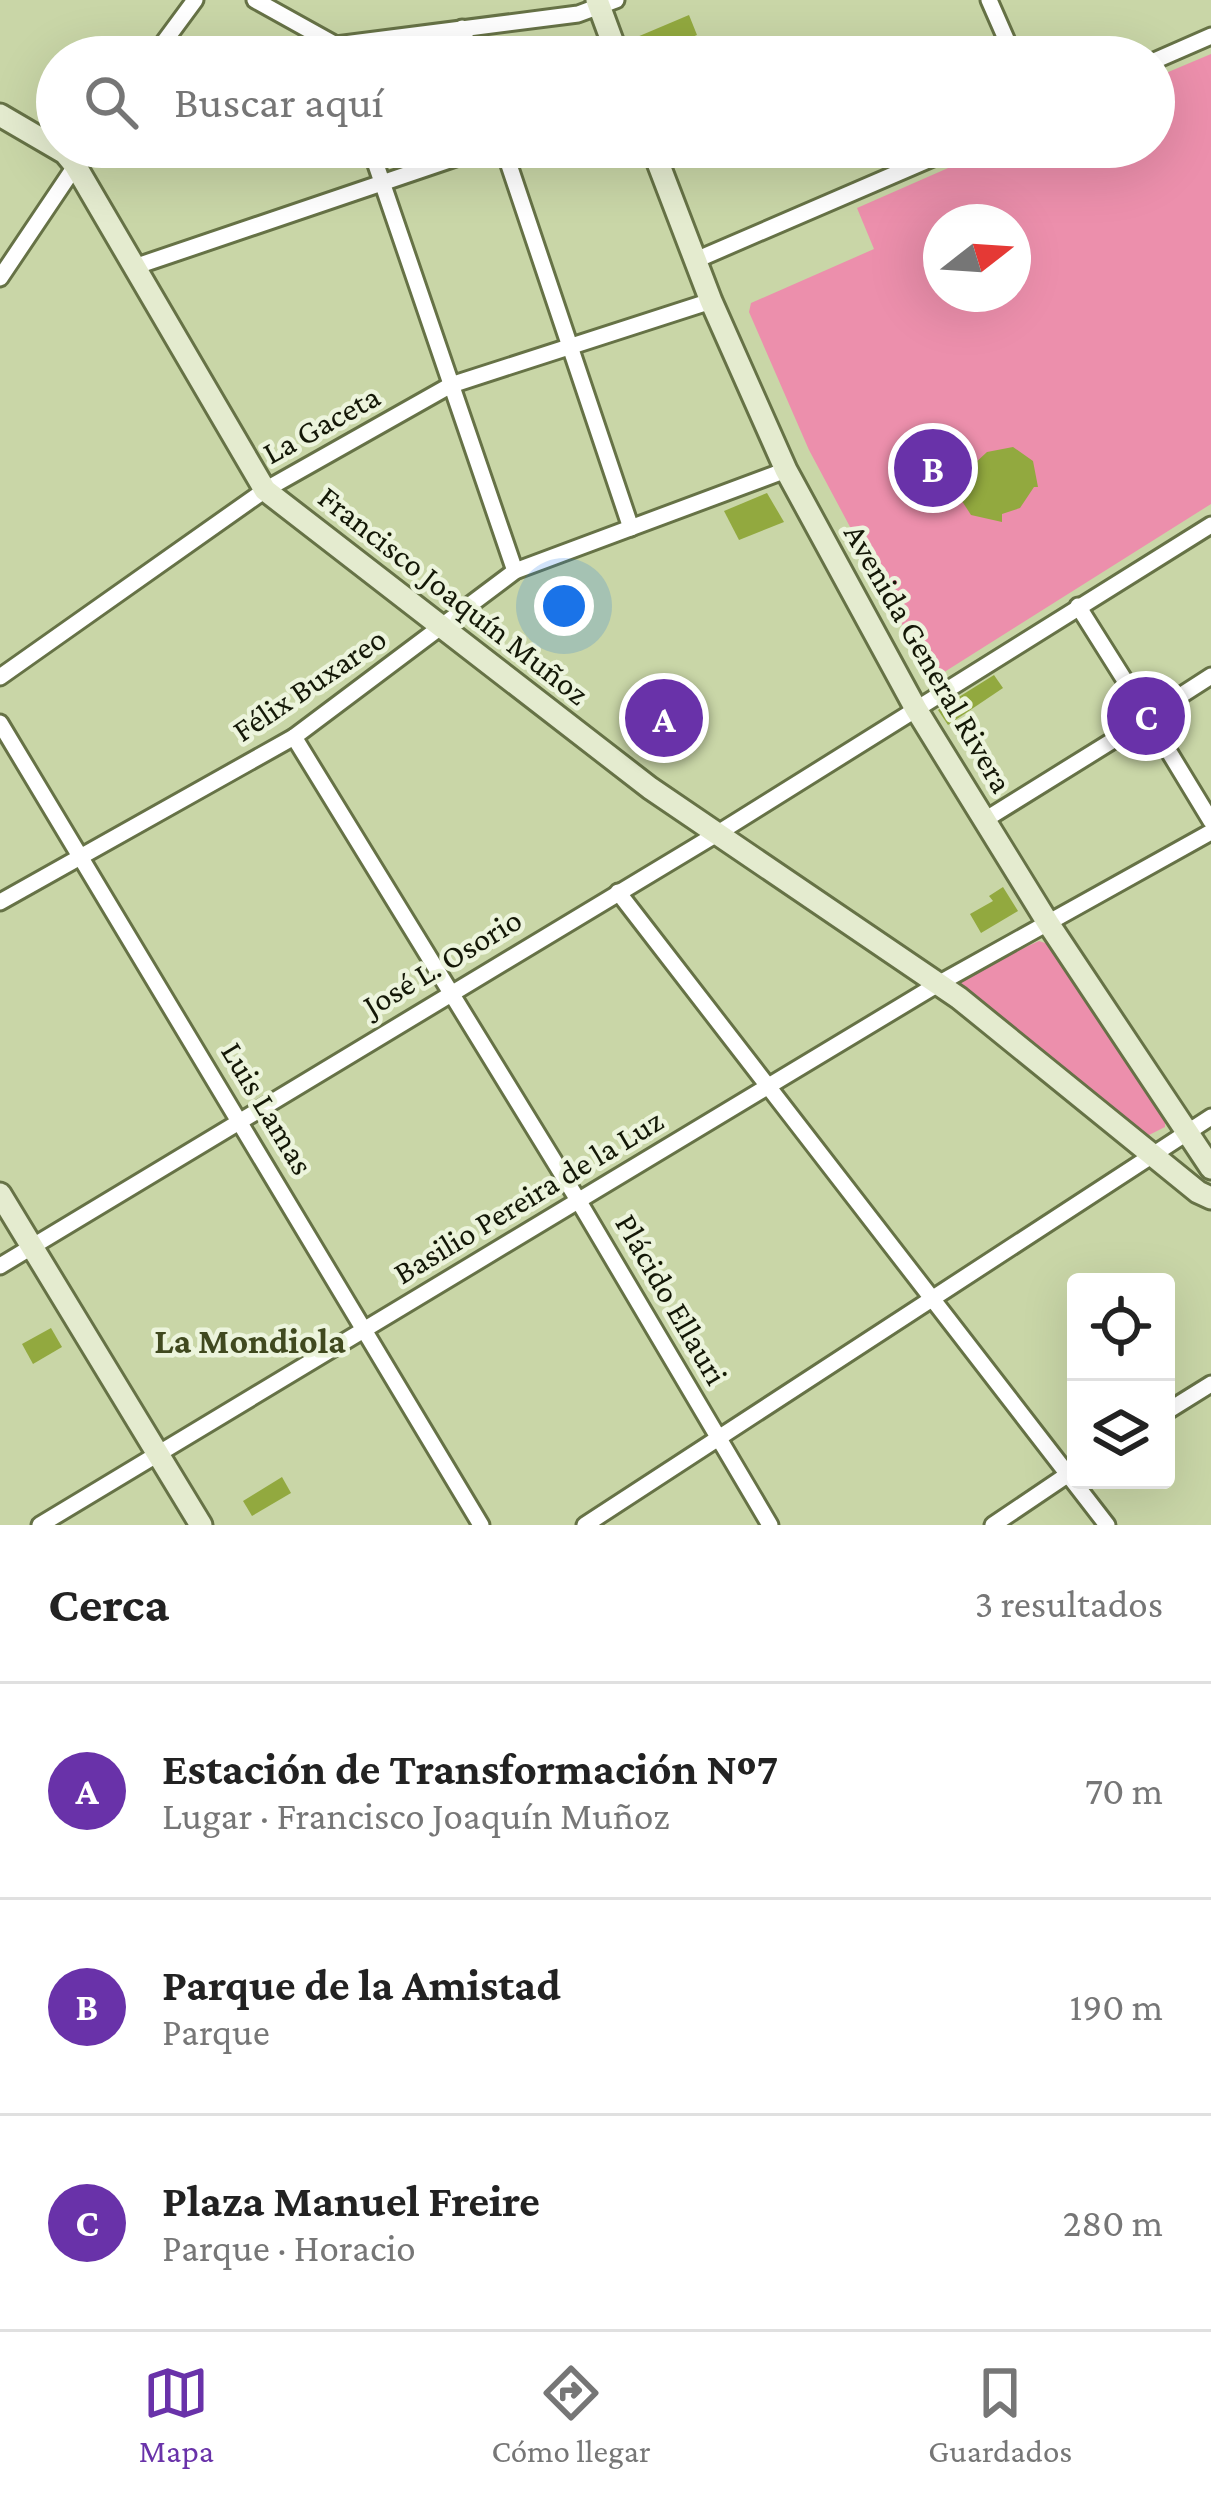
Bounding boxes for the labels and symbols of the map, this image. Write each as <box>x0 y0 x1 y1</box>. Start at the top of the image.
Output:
north arrow <box>923 204 1031 312</box>
street label: La Gaceta <box>256 377 386 471</box>
pin: B <box>894 423 972 513</box>
street label: Francisco Joaquín Muñoz <box>311 478 597 712</box>
street label: Avenida General Rivera <box>837 517 1021 799</box>
your location <box>534 576 594 636</box>
street label: Félix Buxareo <box>225 619 393 749</box>
pin: C <box>1107 671 1185 761</box>
pin: A <box>625 673 703 763</box>
street label: José L. Osorio <box>354 900 528 1025</box>
street label: Luis Lamas <box>214 1035 322 1181</box>
street label: Basilio Pereira de la Luz <box>387 1101 669 1291</box>
street label: Plácido Ellauri <box>608 1207 736 1391</box>
district label: La Mondiola <box>154 1321 346 1361</box>

